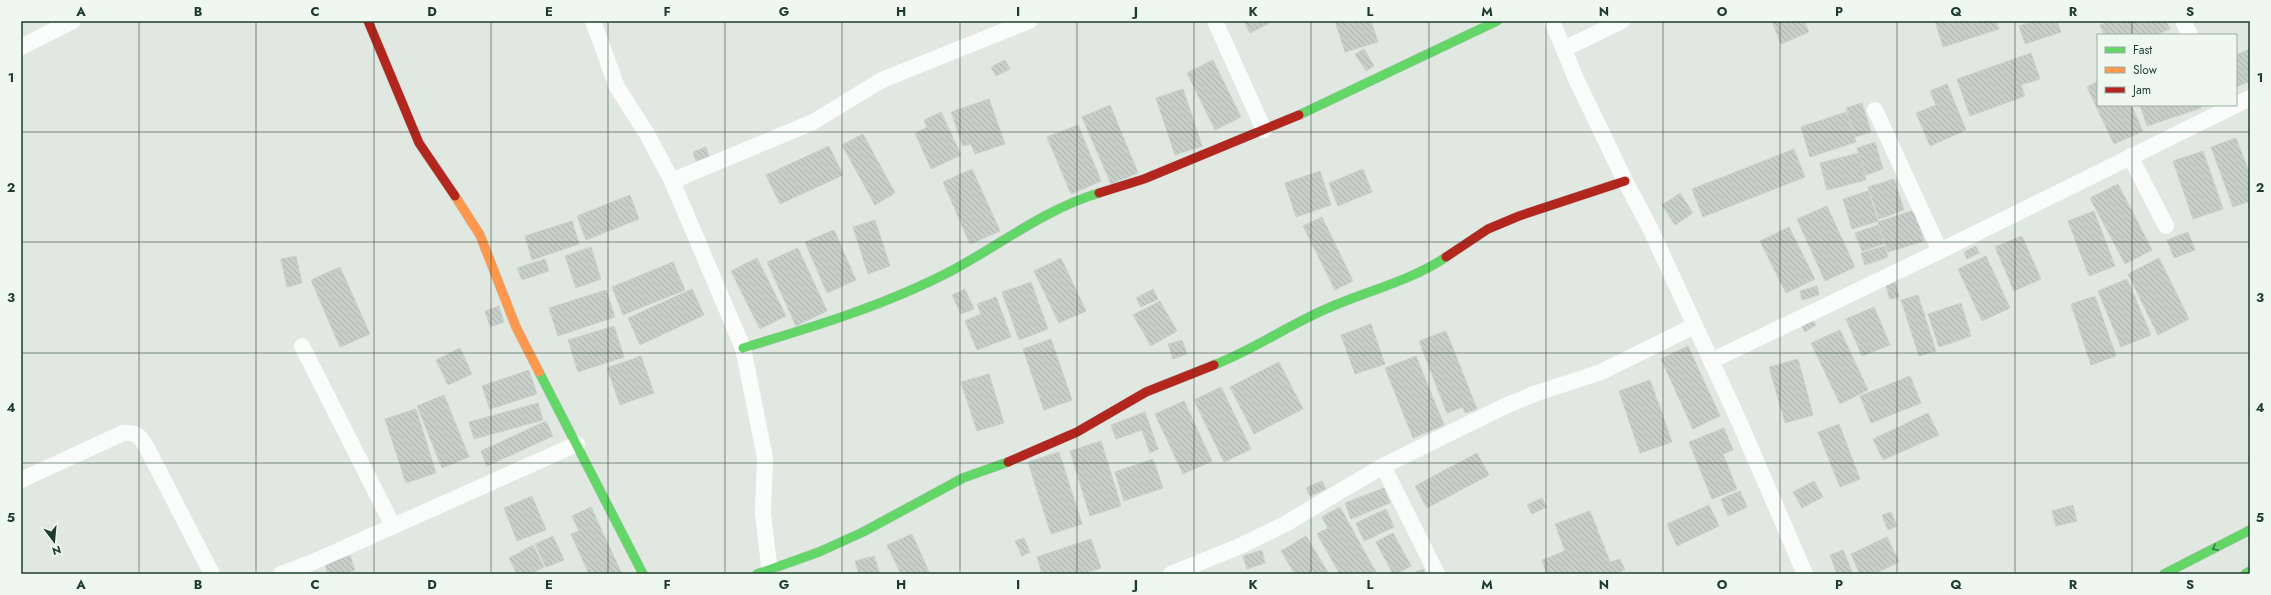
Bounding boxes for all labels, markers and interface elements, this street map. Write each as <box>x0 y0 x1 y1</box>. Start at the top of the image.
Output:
text: A <box>75 2 86 21</box>
text: B <box>194 2 203 21</box>
text: C <box>310 2 320 21</box>
text: D <box>427 2 437 21</box>
text: E <box>545 2 553 21</box>
text: F <box>663 2 671 21</box>
text: G <box>779 2 790 21</box>
text: H <box>896 2 906 21</box>
text: I <box>1016 2 1020 21</box>
text: J <box>1131 2 1138 21</box>
text: K <box>1248 2 1258 21</box>
text: L <box>1367 2 1374 21</box>
text: M <box>1481 2 1493 21</box>
text: N <box>1599 2 1609 21</box>
text: O <box>1717 2 1728 21</box>
text: P <box>1835 2 1843 21</box>
text: Q <box>1950 2 1962 21</box>
text: R <box>2069 2 2078 21</box>
text: S <box>2186 2 2194 21</box>
legend <box>2097 34 2237 106</box>
text: Fast <box>2133 41 2152 59</box>
text: Slow <box>2133 61 2158 79</box>
text: 1 <box>8 68 14 87</box>
text: 1 <box>2257 68 2263 87</box>
text: Jam <box>2131 81 2151 99</box>
text: 2 <box>7 178 15 197</box>
text: 2 <box>2256 178 2264 197</box>
text: 3 <box>7 288 15 307</box>
text: 3 <box>2256 288 2264 307</box>
text: 4 <box>6 398 16 417</box>
text: 4 <box>2255 398 2265 417</box>
text: 5 <box>7 508 15 527</box>
text: 5 <box>2256 508 2264 527</box>
north arrow <box>34 521 74 561</box>
text: N <box>50 542 63 560</box>
one-way arrow <box>2212 543 2219 551</box>
text: A <box>75 575 86 594</box>
text: B <box>194 575 203 594</box>
text: C <box>310 575 320 594</box>
text: D <box>427 575 437 594</box>
text: E <box>545 575 553 594</box>
text: F <box>663 575 671 594</box>
text: G <box>779 575 790 594</box>
text: H <box>896 575 906 594</box>
text: I <box>1016 575 1020 594</box>
text: J <box>1131 575 1138 594</box>
text: K <box>1248 575 1258 594</box>
text: L <box>1367 575 1374 594</box>
text: M <box>1481 575 1493 594</box>
text: N <box>1599 575 1609 594</box>
text: O <box>1717 575 1728 594</box>
text: P <box>1835 575 1843 594</box>
text: Q <box>1950 575 1962 594</box>
text: R <box>2069 575 2078 594</box>
text: S <box>2186 575 2194 594</box>

